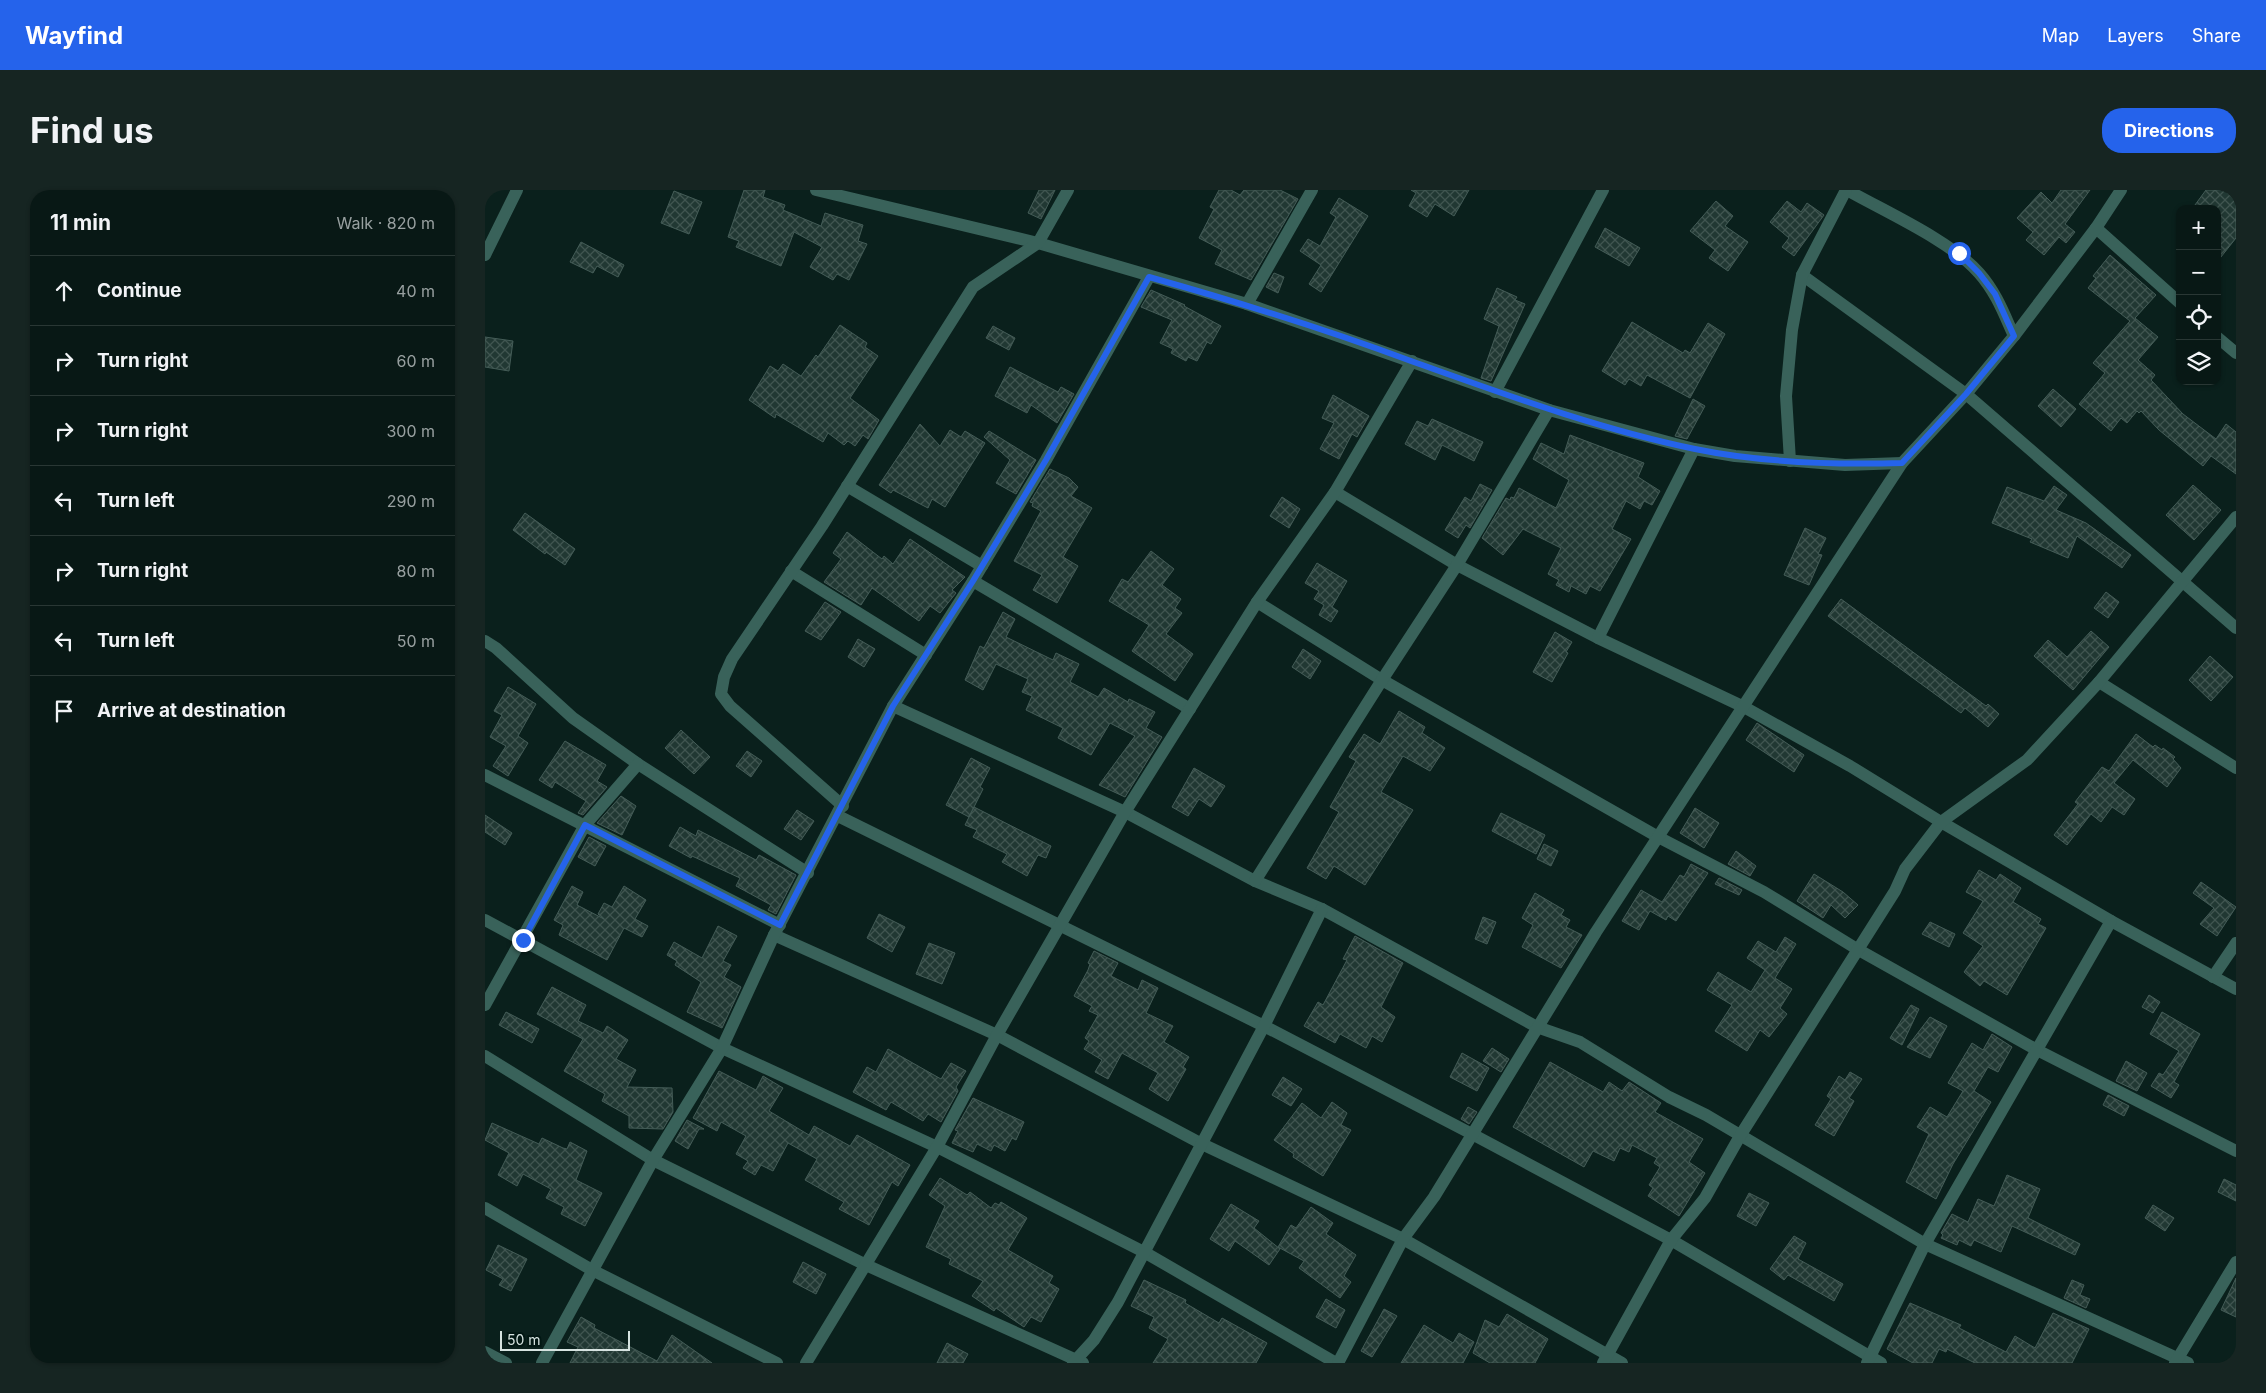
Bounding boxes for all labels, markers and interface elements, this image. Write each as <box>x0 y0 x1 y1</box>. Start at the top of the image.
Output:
text: Wayfind <box>25 21 123 50</box>
text: Map <box>2042 25 2079 46</box>
text: Layers <box>2107 25 2164 46</box>
text: Share <box>2192 25 2241 46</box>
button: Directions <box>2102 108 2236 153</box>
text: Find us <box>30 109 154 151</box>
map controls <box>2176 205 2221 385</box>
button: + <box>2176 205 2221 250</box>
text: 11 min <box>50 210 111 235</box>
text: Walk · 820 m <box>337 213 435 233</box>
route start <box>1948 242 1971 265</box>
button: − <box>2176 250 2221 295</box>
icon: ahead <box>50 277 78 305</box>
text: Continue <box>97 279 182 302</box>
text: 40 m <box>396 281 435 301</box>
button: locate <box>2176 295 2221 340</box>
button: layers <box>2176 340 2221 385</box>
icon: right <box>50 347 78 375</box>
text: Turn right <box>97 349 188 372</box>
text: 60 m <box>396 351 435 371</box>
icon: right <box>50 417 78 445</box>
text: Turn right <box>97 419 188 442</box>
text: 300 m <box>386 421 435 441</box>
icon: left <box>50 487 78 515</box>
text: Turn left <box>97 489 175 512</box>
text: 290 m <box>387 491 435 511</box>
icon: right <box>50 557 78 585</box>
text: Turn right <box>97 559 188 582</box>
text: 80 m <box>396 561 435 581</box>
icon: left <box>50 627 78 655</box>
text: Turn left <box>97 629 175 652</box>
text: 50 m <box>397 631 435 651</box>
icon: arrive <box>50 697 78 725</box>
text: Arrive at destination <box>97 699 286 722</box>
route end <box>512 929 535 952</box>
scale bar <box>500 1328 630 1351</box>
text: 50 m <box>507 1331 541 1348</box>

